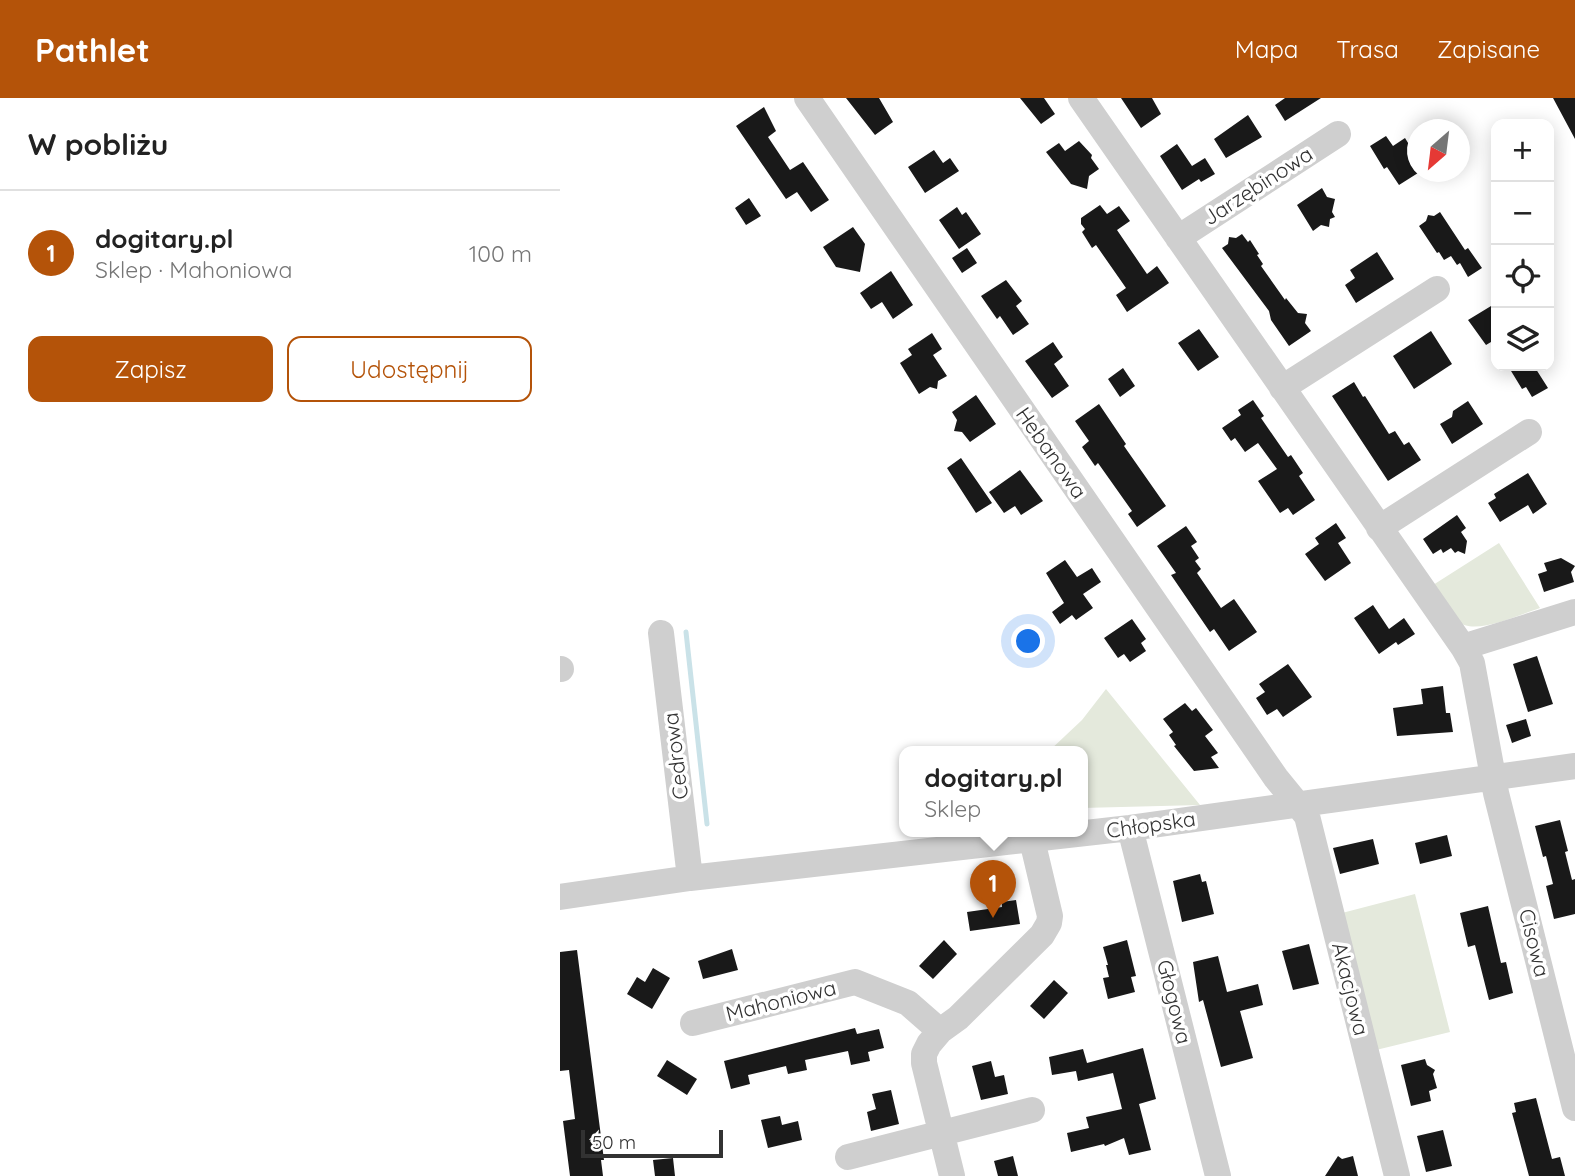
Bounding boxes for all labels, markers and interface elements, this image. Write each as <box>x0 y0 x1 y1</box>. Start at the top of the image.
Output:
text: Pathlet <box>35 29 150 70</box>
text: Mapa <box>1235 34 1298 64</box>
text: Trasa <box>1336 34 1399 64</box>
text: Zapisane <box>1437 34 1540 64</box>
north arrow <box>1407 119 1470 182</box>
map controls <box>1491 119 1554 371</box>
button: + <box>1491 119 1554 182</box>
text: W pobliżu <box>28 125 168 163</box>
street label: Jarzębinowa <box>1198 140 1317 230</box>
button: − <box>1491 182 1554 245</box>
text: dogitary.pl <box>95 222 234 255</box>
text: 1 <box>47 239 55 268</box>
text: 100 m <box>469 239 532 268</box>
button: locate <box>1491 245 1554 308</box>
text: Sklep · Mahoniowa <box>95 255 293 284</box>
button: layers <box>1491 308 1554 371</box>
button: Zapisz <box>28 336 273 402</box>
button: Udostępnij <box>287 336 532 402</box>
street label: Hebanowa <box>1011 402 1093 503</box>
your location <box>1011 624 1045 658</box>
street label: Cedrowa <box>657 711 693 801</box>
popup <box>899 746 1088 837</box>
text: dogitary.pl <box>924 761 1063 794</box>
text: Sklep <box>924 794 981 823</box>
street label: Chłopska <box>1105 805 1197 843</box>
pin: 1 <box>970 860 1016 918</box>
street label: Cisowa <box>1514 906 1556 980</box>
street label: Akacjowa <box>1327 939 1375 1038</box>
street label: Głogowa <box>1152 957 1198 1047</box>
street label: Mahoniowa <box>723 974 839 1026</box>
scale bar <box>581 1127 723 1159</box>
text: 50 m <box>592 1130 636 1154</box>

